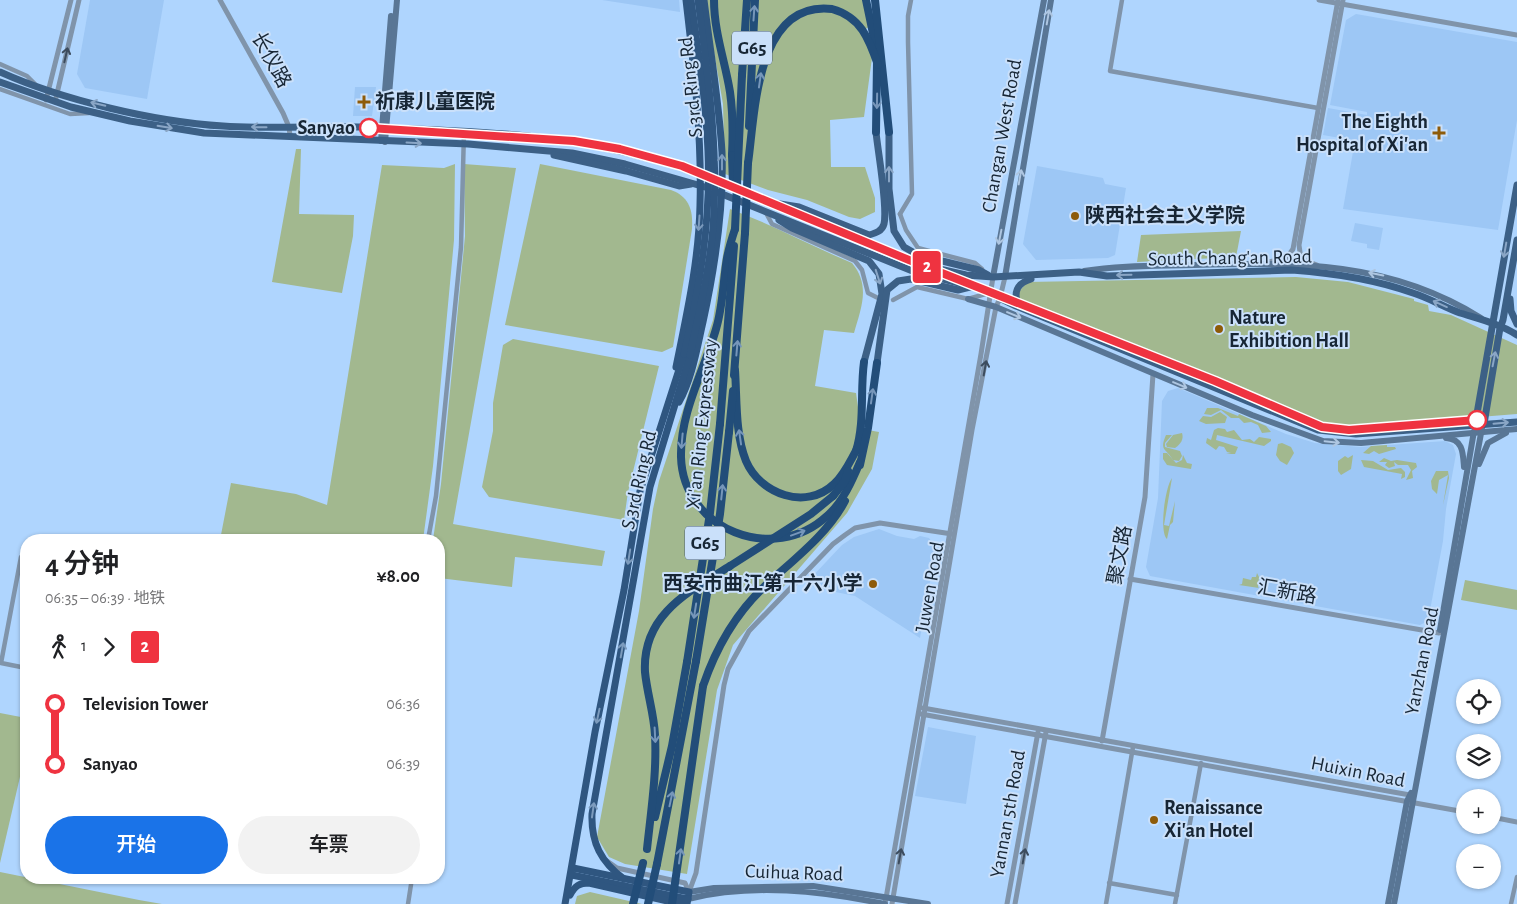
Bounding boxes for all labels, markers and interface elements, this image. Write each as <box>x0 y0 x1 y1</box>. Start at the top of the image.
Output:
one-way arrow <box>749 6 758 22</box>
one-way arrow <box>1044 9 1054 25</box>
street label: 长仪路 <box>248 28 295 91</box>
road number: G65 <box>732 32 772 64</box>
street label: S 3rd Ring Rd <box>676 36 706 138</box>
one-way arrow <box>62 47 71 63</box>
street label: Changan West Road <box>979 58 1025 214</box>
one-way arrow <box>755 72 765 88</box>
place label: 祈康儿童医院 <box>375 90 495 112</box>
one-way arrow <box>872 92 882 109</box>
marker: 祈康儿童医院 <box>357 95 371 109</box>
one-way arrow <box>91 99 107 108</box>
place label: The Eighth Hospital of Xi'an <box>1296 112 1428 155</box>
place label: Sanyao <box>297 118 355 138</box>
marker: Sanyao <box>359 118 379 138</box>
one-way arrow <box>156 122 172 132</box>
one-way arrow <box>251 122 268 132</box>
marker: The Eighth Hospital of Xi'an <box>1432 126 1446 140</box>
one-way arrow <box>406 139 422 148</box>
one-way arrow <box>717 154 727 170</box>
one-way arrow <box>884 166 894 182</box>
one-way arrow <box>1016 169 1026 185</box>
place label: 陕西社会主义学院 <box>1085 204 1245 226</box>
marker: 陕西社会主义学院 <box>1069 210 1081 222</box>
one-way arrow <box>694 215 703 231</box>
one-way arrow <box>995 229 1004 245</box>
one-way arrow <box>1500 241 1509 257</box>
street label: South Chang'an Road <box>1148 247 1312 269</box>
line badge: 2 <box>911 251 943 283</box>
text: 2 <box>923 258 931 276</box>
one-way arrow <box>874 269 883 284</box>
one-way arrow <box>1368 269 1384 278</box>
one-way arrow <box>1117 270 1133 280</box>
one-way arrow <box>1433 298 1448 308</box>
place label: Nature Exhibition Hall <box>1229 308 1349 351</box>
one-way arrow <box>1006 311 1021 320</box>
marker: Nature Exhibition Hall <box>1213 323 1225 335</box>
street label: Xi'an Ring Expressway <box>683 337 721 510</box>
one-way arrow <box>732 340 742 356</box>
one-way arrow <box>1489 351 1499 367</box>
one-way arrow <box>981 361 991 377</box>
one-way arrow <box>1172 380 1187 390</box>
one-way arrow <box>868 389 878 405</box>
unlabelled marker <box>1467 410 1487 430</box>
one-way arrow <box>1492 418 1508 428</box>
street label: S 3rd Ring Rd <box>618 428 660 532</box>
one-way arrow <box>735 429 745 445</box>
one-way arrow <box>677 432 687 448</box>
one-way arrow <box>1324 437 1340 447</box>
one-way arrow <box>717 484 727 500</box>
street label: 聚文路 <box>1104 524 1135 586</box>
road number: G65 <box>685 526 725 560</box>
one-way arrow <box>790 528 806 537</box>
street label: Juwen Road <box>912 540 948 634</box>
one-way arrow <box>624 548 634 564</box>
text: 4 分钟 <box>45 551 119 579</box>
text: ¥8.00 <box>376 567 420 586</box>
place label: 西安市曲江第十六小学 <box>663 572 863 594</box>
street label: 汇新路 <box>1256 575 1319 607</box>
marker: 西安市曲江第十六小学 <box>867 578 879 590</box>
text: 06:35 – 06:39 · 地铁 <box>45 590 166 606</box>
one-way arrow <box>690 603 700 619</box>
street label: Yanzhan Road <box>1402 605 1442 717</box>
icon: walk <box>45 633 73 661</box>
icon: forward <box>95 633 123 661</box>
text: 1 <box>81 638 87 654</box>
text: 2 <box>141 638 149 656</box>
one-way arrow <box>617 643 627 659</box>
map controls <box>1456 679 1501 889</box>
button: locate <box>1456 679 1501 724</box>
text: Television Tower <box>83 695 208 714</box>
text: 06:36 <box>386 696 420 712</box>
one-way arrow <box>593 708 602 724</box>
one-way arrow <box>651 726 660 742</box>
button: layers <box>1456 734 1501 779</box>
street label: Yannan 5th Road <box>987 748 1029 880</box>
street label: Huixin Road <box>1309 753 1407 791</box>
text: Sanyao <box>83 755 138 774</box>
text: 06:39 <box>386 756 420 772</box>
button: + <box>1456 789 1501 834</box>
one-way arrow <box>667 792 676 808</box>
place label: Renaissance Xi'an Hotel <box>1164 798 1263 841</box>
one-way arrow <box>588 803 598 819</box>
marker: Renaissance Xi'an Hotel <box>1148 814 1160 826</box>
button: 开始 <box>45 816 228 874</box>
button: 车票 <box>238 816 420 874</box>
button: − <box>1456 844 1501 889</box>
one-way arrow <box>675 848 685 864</box>
one-way arrow <box>895 848 905 864</box>
one-way arrow <box>1019 848 1029 864</box>
street label: Cuihua Road <box>745 861 843 885</box>

